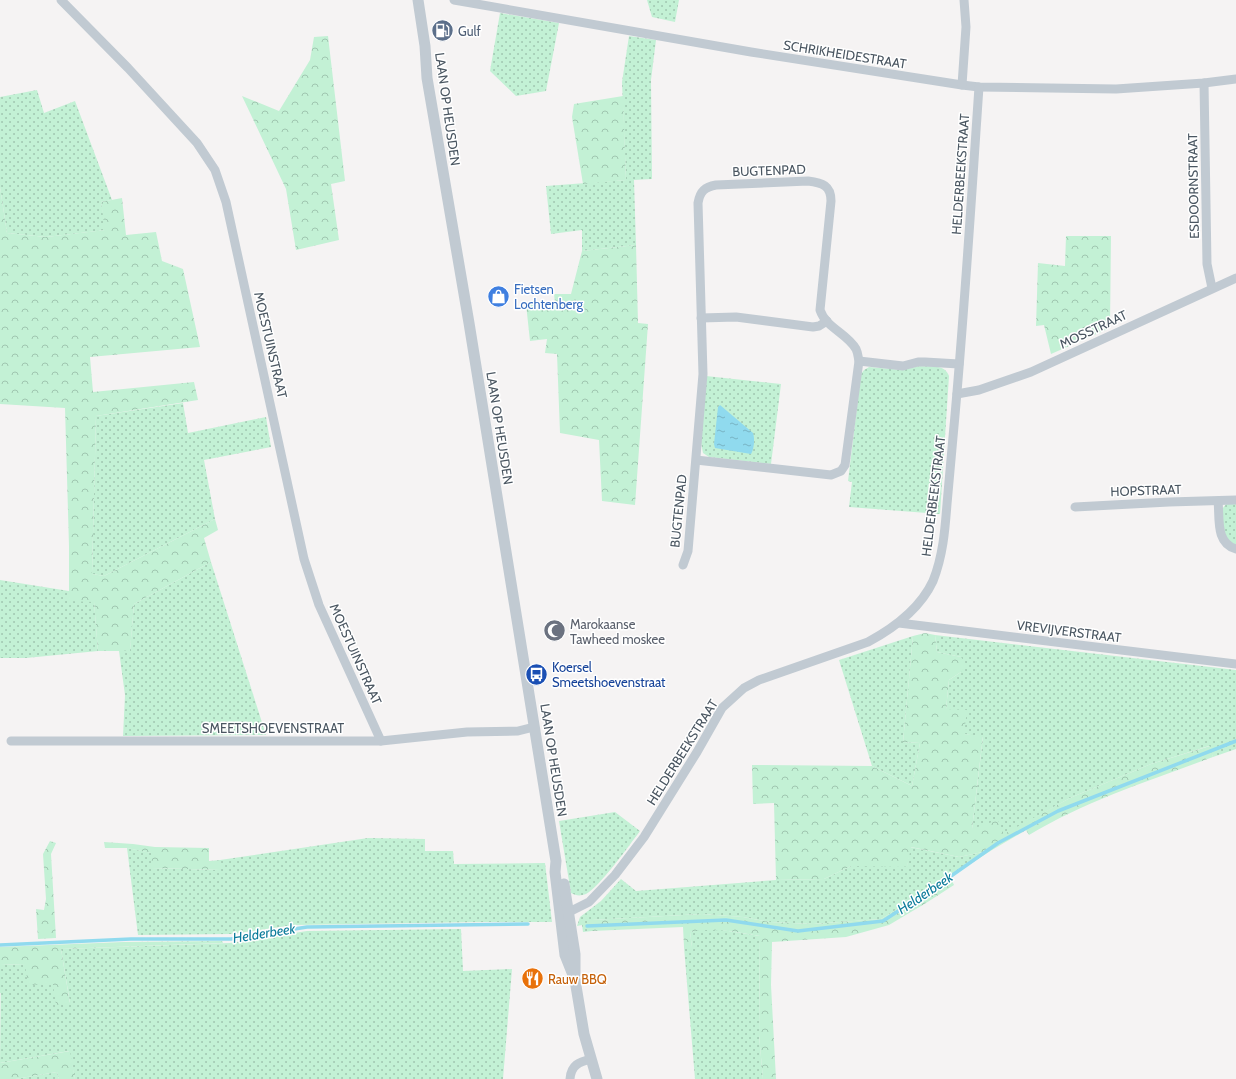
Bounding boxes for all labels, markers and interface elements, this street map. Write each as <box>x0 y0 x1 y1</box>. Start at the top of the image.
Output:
fuel station icon: Gulf <box>430 18 456 44</box>
place label: Gulf <box>458 23 482 39</box>
street label: SCHRIKHEIDESTRAAT <box>782 36 908 72</box>
street label: LAAN OP HEUSDEN <box>432 51 464 167</box>
street label: HELDERBEEKSTRAAT <box>948 113 972 235</box>
street label: ESDOORNSTRAAT <box>1184 133 1202 239</box>
street label: BUGTENPAD <box>732 161 806 179</box>
place label: Fietsen Lochtenberg <box>514 281 584 312</box>
shop icon: Fietsen Lochtenberg <box>485 283 511 309</box>
street label: MOESTUINSTRAAT <box>251 290 291 400</box>
street label: MOSSTRAAT <box>1057 306 1129 352</box>
street label: LAAN OP HEUSDEN <box>483 370 517 486</box>
street label: HELDERBEEKSTRAAT <box>918 435 948 557</box>
street label: BUGTENPAD <box>666 474 690 548</box>
street label: HOPSTRAAT <box>1110 481 1182 499</box>
street label: MOESTUINSTRAAT <box>327 601 385 707</box>
place label: Marokaanse Tawheed moskee <box>570 616 665 647</box>
street label: VREVIJVERSTRAAT <box>1016 617 1122 645</box>
mosque icon: Marokaanse Tawheed moskee <box>542 618 568 644</box>
place label: Koersel Smeetshoevenstraat <box>552 659 666 690</box>
bus stop icon: Koersel Smeetshoevenstraat <box>524 661 550 687</box>
street label: HELDERBEEKSTRAAT <box>643 696 721 808</box>
street label: LAAN OP HEUSDEN <box>537 702 571 818</box>
street label: SMEETSHOEVENSTRAAT <box>202 720 344 736</box>
water label: Helderbeek <box>894 867 957 918</box>
water label: Helderbeek <box>231 919 298 947</box>
restaurant icon: Rauw BBQ <box>519 966 545 992</box>
place label: Rauw BBQ <box>548 971 607 987</box>

